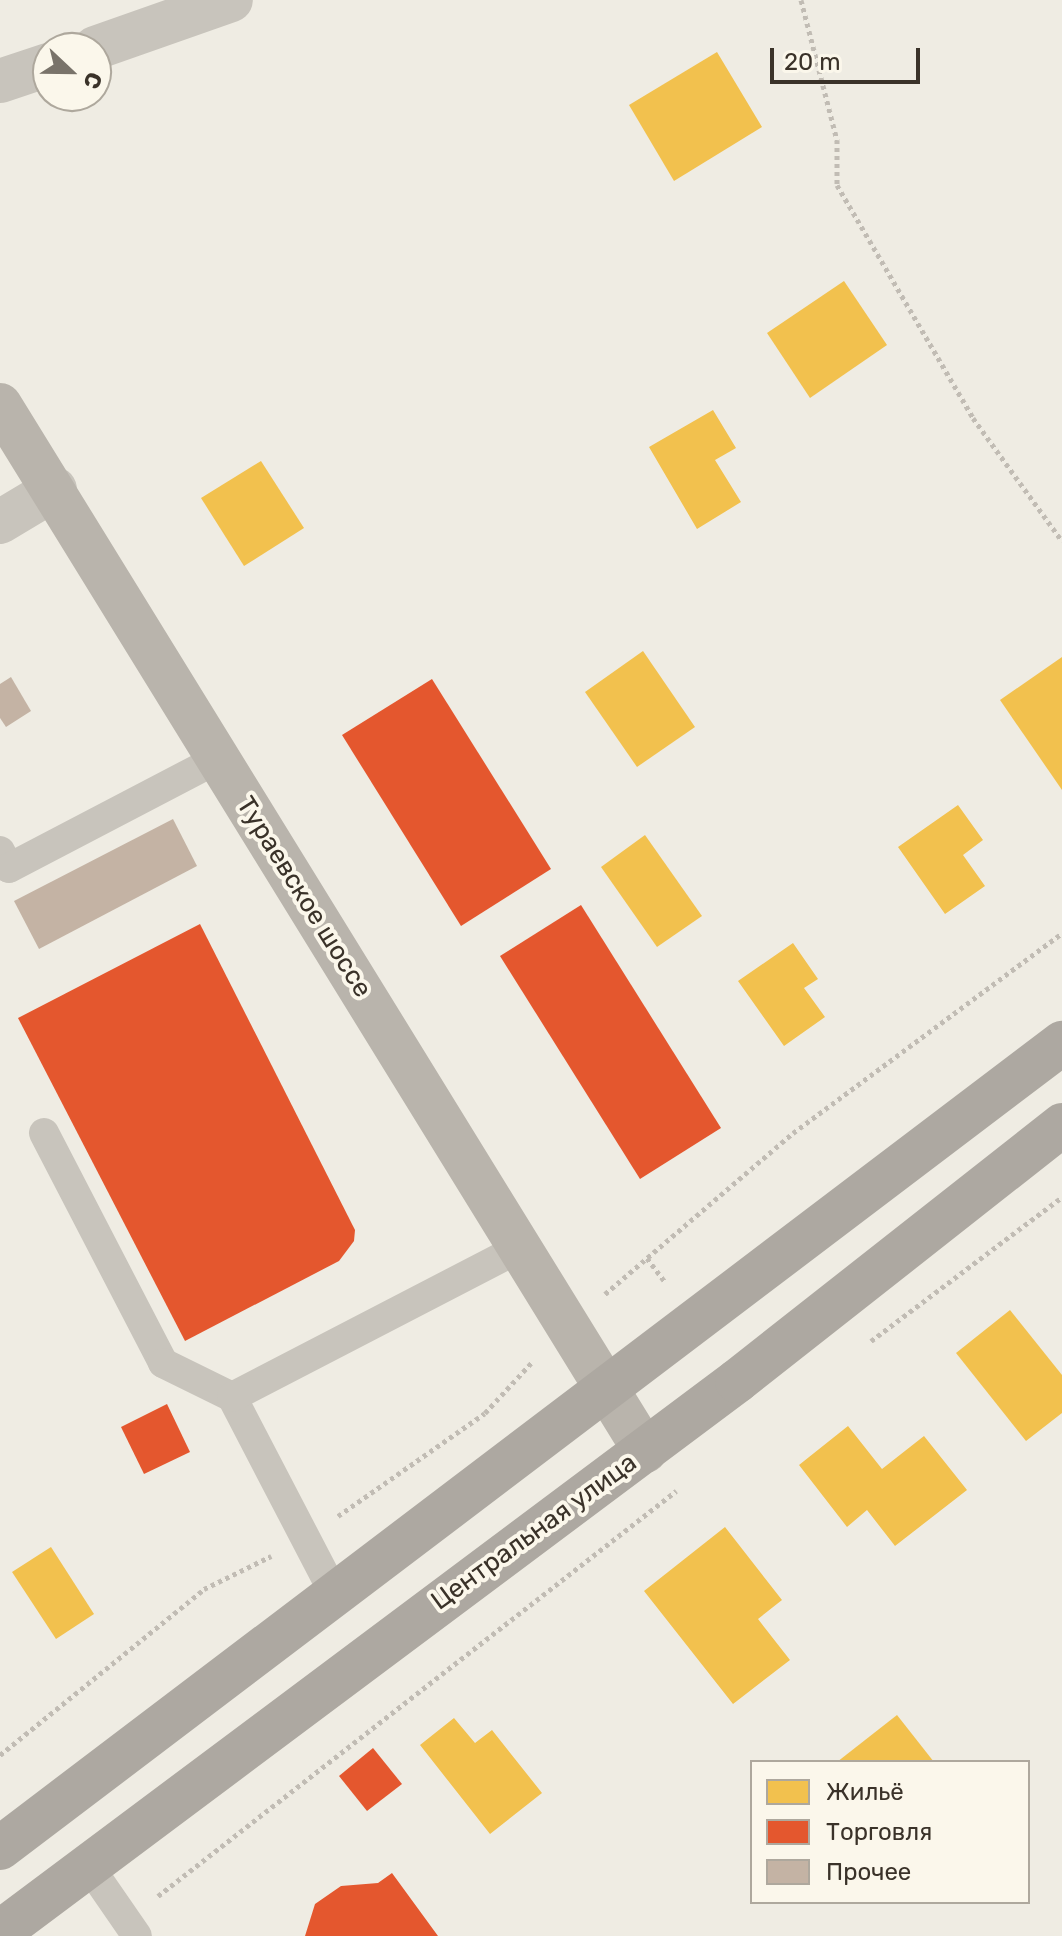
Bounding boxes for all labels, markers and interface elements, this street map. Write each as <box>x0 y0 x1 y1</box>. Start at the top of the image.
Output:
north arrow <box>32 32 112 112</box>
scale bar <box>774 32 924 82</box>
text: 20 m <box>784 48 841 76</box>
text: С <box>77 68 108 93</box>
street label: Тураевское шоссе <box>230 791 378 1003</box>
street label: Центральная улица <box>425 1447 643 1617</box>
legend <box>750 1760 1030 1904</box>
text: Жильё <box>826 1778 904 1806</box>
text: Торговля <box>826 1818 932 1846</box>
text: Прочее <box>826 1858 911 1886</box>

